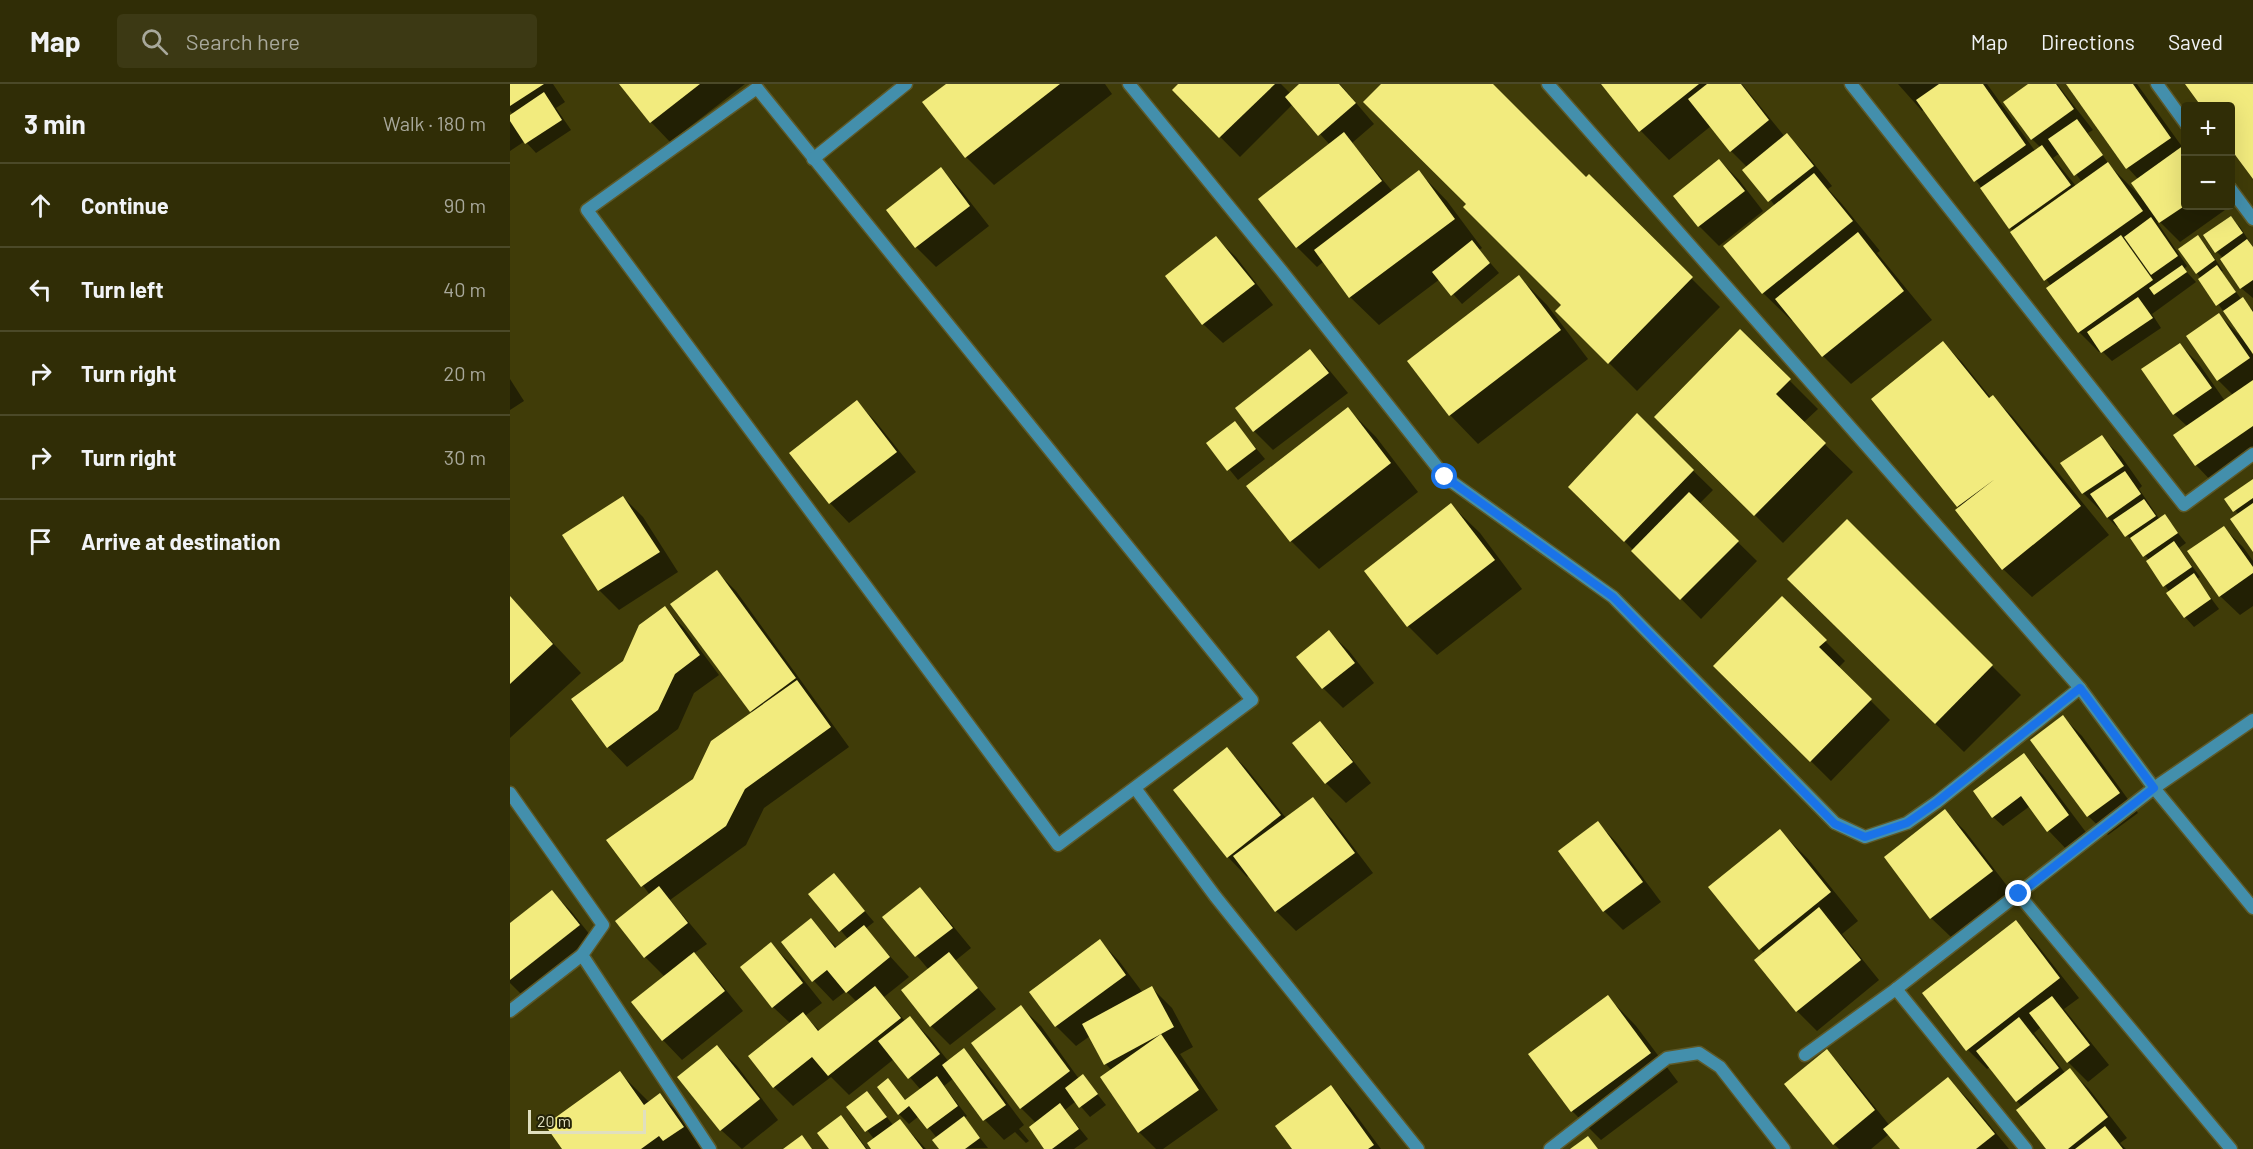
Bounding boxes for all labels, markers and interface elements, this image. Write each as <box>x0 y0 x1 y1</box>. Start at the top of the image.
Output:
search box <box>117 14 537 68</box>
text: Map <box>30 24 81 58</box>
icon: search <box>138 25 171 58</box>
text: Search here <box>186 28 300 54</box>
text: Map <box>1971 29 2008 54</box>
text: Directions <box>2041 29 2135 54</box>
text: Saved <box>2168 29 2223 54</box>
map controls <box>2181 102 2235 210</box>
button: + <box>2181 102 2235 156</box>
text: 3 min <box>24 108 86 139</box>
text: Walk · 180 m <box>383 111 486 135</box>
button: − <box>2181 156 2235 210</box>
icon: ahead <box>24 189 57 222</box>
text: Continue <box>81 192 169 218</box>
text: 90 m <box>444 193 486 217</box>
icon: left <box>24 273 57 306</box>
text: Turn left <box>81 276 164 302</box>
text: 40 m <box>443 277 486 301</box>
icon: right <box>24 357 57 390</box>
text: Turn right <box>81 360 176 386</box>
text: 20 m <box>443 361 486 385</box>
icon: right <box>24 441 57 474</box>
text: Turn right <box>81 444 176 470</box>
text: 30 m <box>444 445 486 469</box>
route start <box>1431 463 1457 489</box>
icon: arrive <box>24 525 57 558</box>
text: Arrive at destination <box>81 528 280 554</box>
route end <box>2005 880 2031 906</box>
scale bar <box>528 1107 646 1134</box>
text: 20 m <box>537 1111 571 1130</box>

